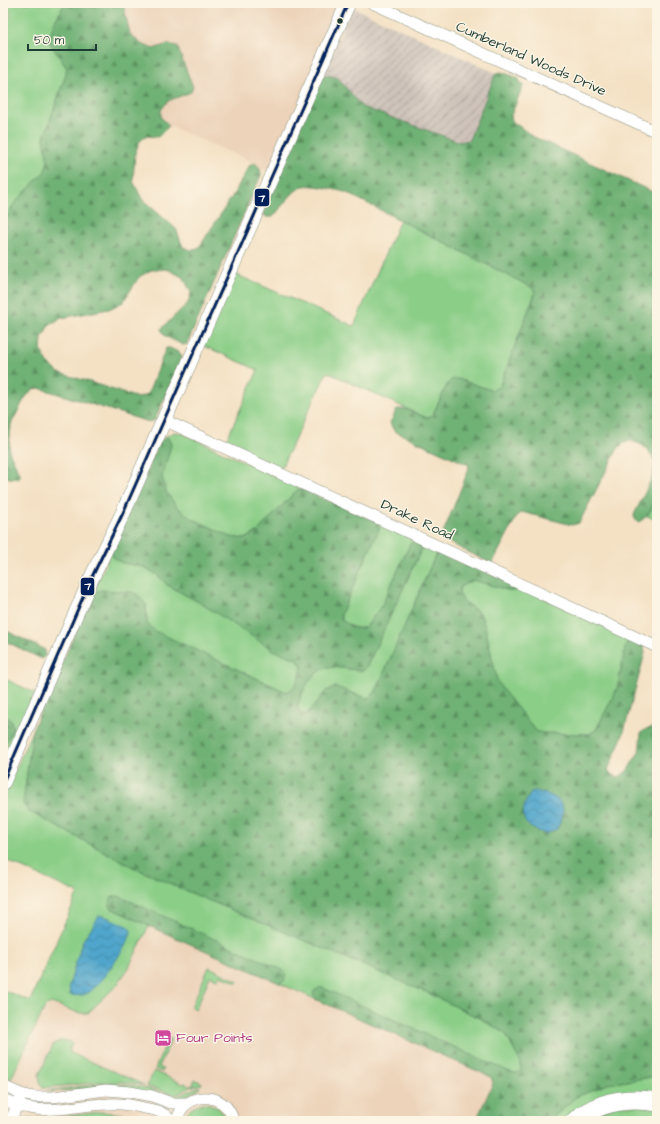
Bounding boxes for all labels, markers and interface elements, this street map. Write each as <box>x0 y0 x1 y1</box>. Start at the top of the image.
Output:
unlabelled marker <box>335 16 345 26</box>
street label: Cumberland Woods Drive <box>453 17 610 101</box>
scale bar <box>28 26 96 52</box>
text: 50 m <box>34 32 65 49</box>
line badge: 7 <box>254 188 270 207</box>
text: 7 <box>258 191 266 206</box>
street label: Drake Road <box>377 494 457 546</box>
line badge: 7 <box>80 577 95 596</box>
text: 7 <box>84 579 92 594</box>
hotel icon: Four Points <box>153 1028 173 1048</box>
place label: Four Points <box>176 1028 253 1048</box>

